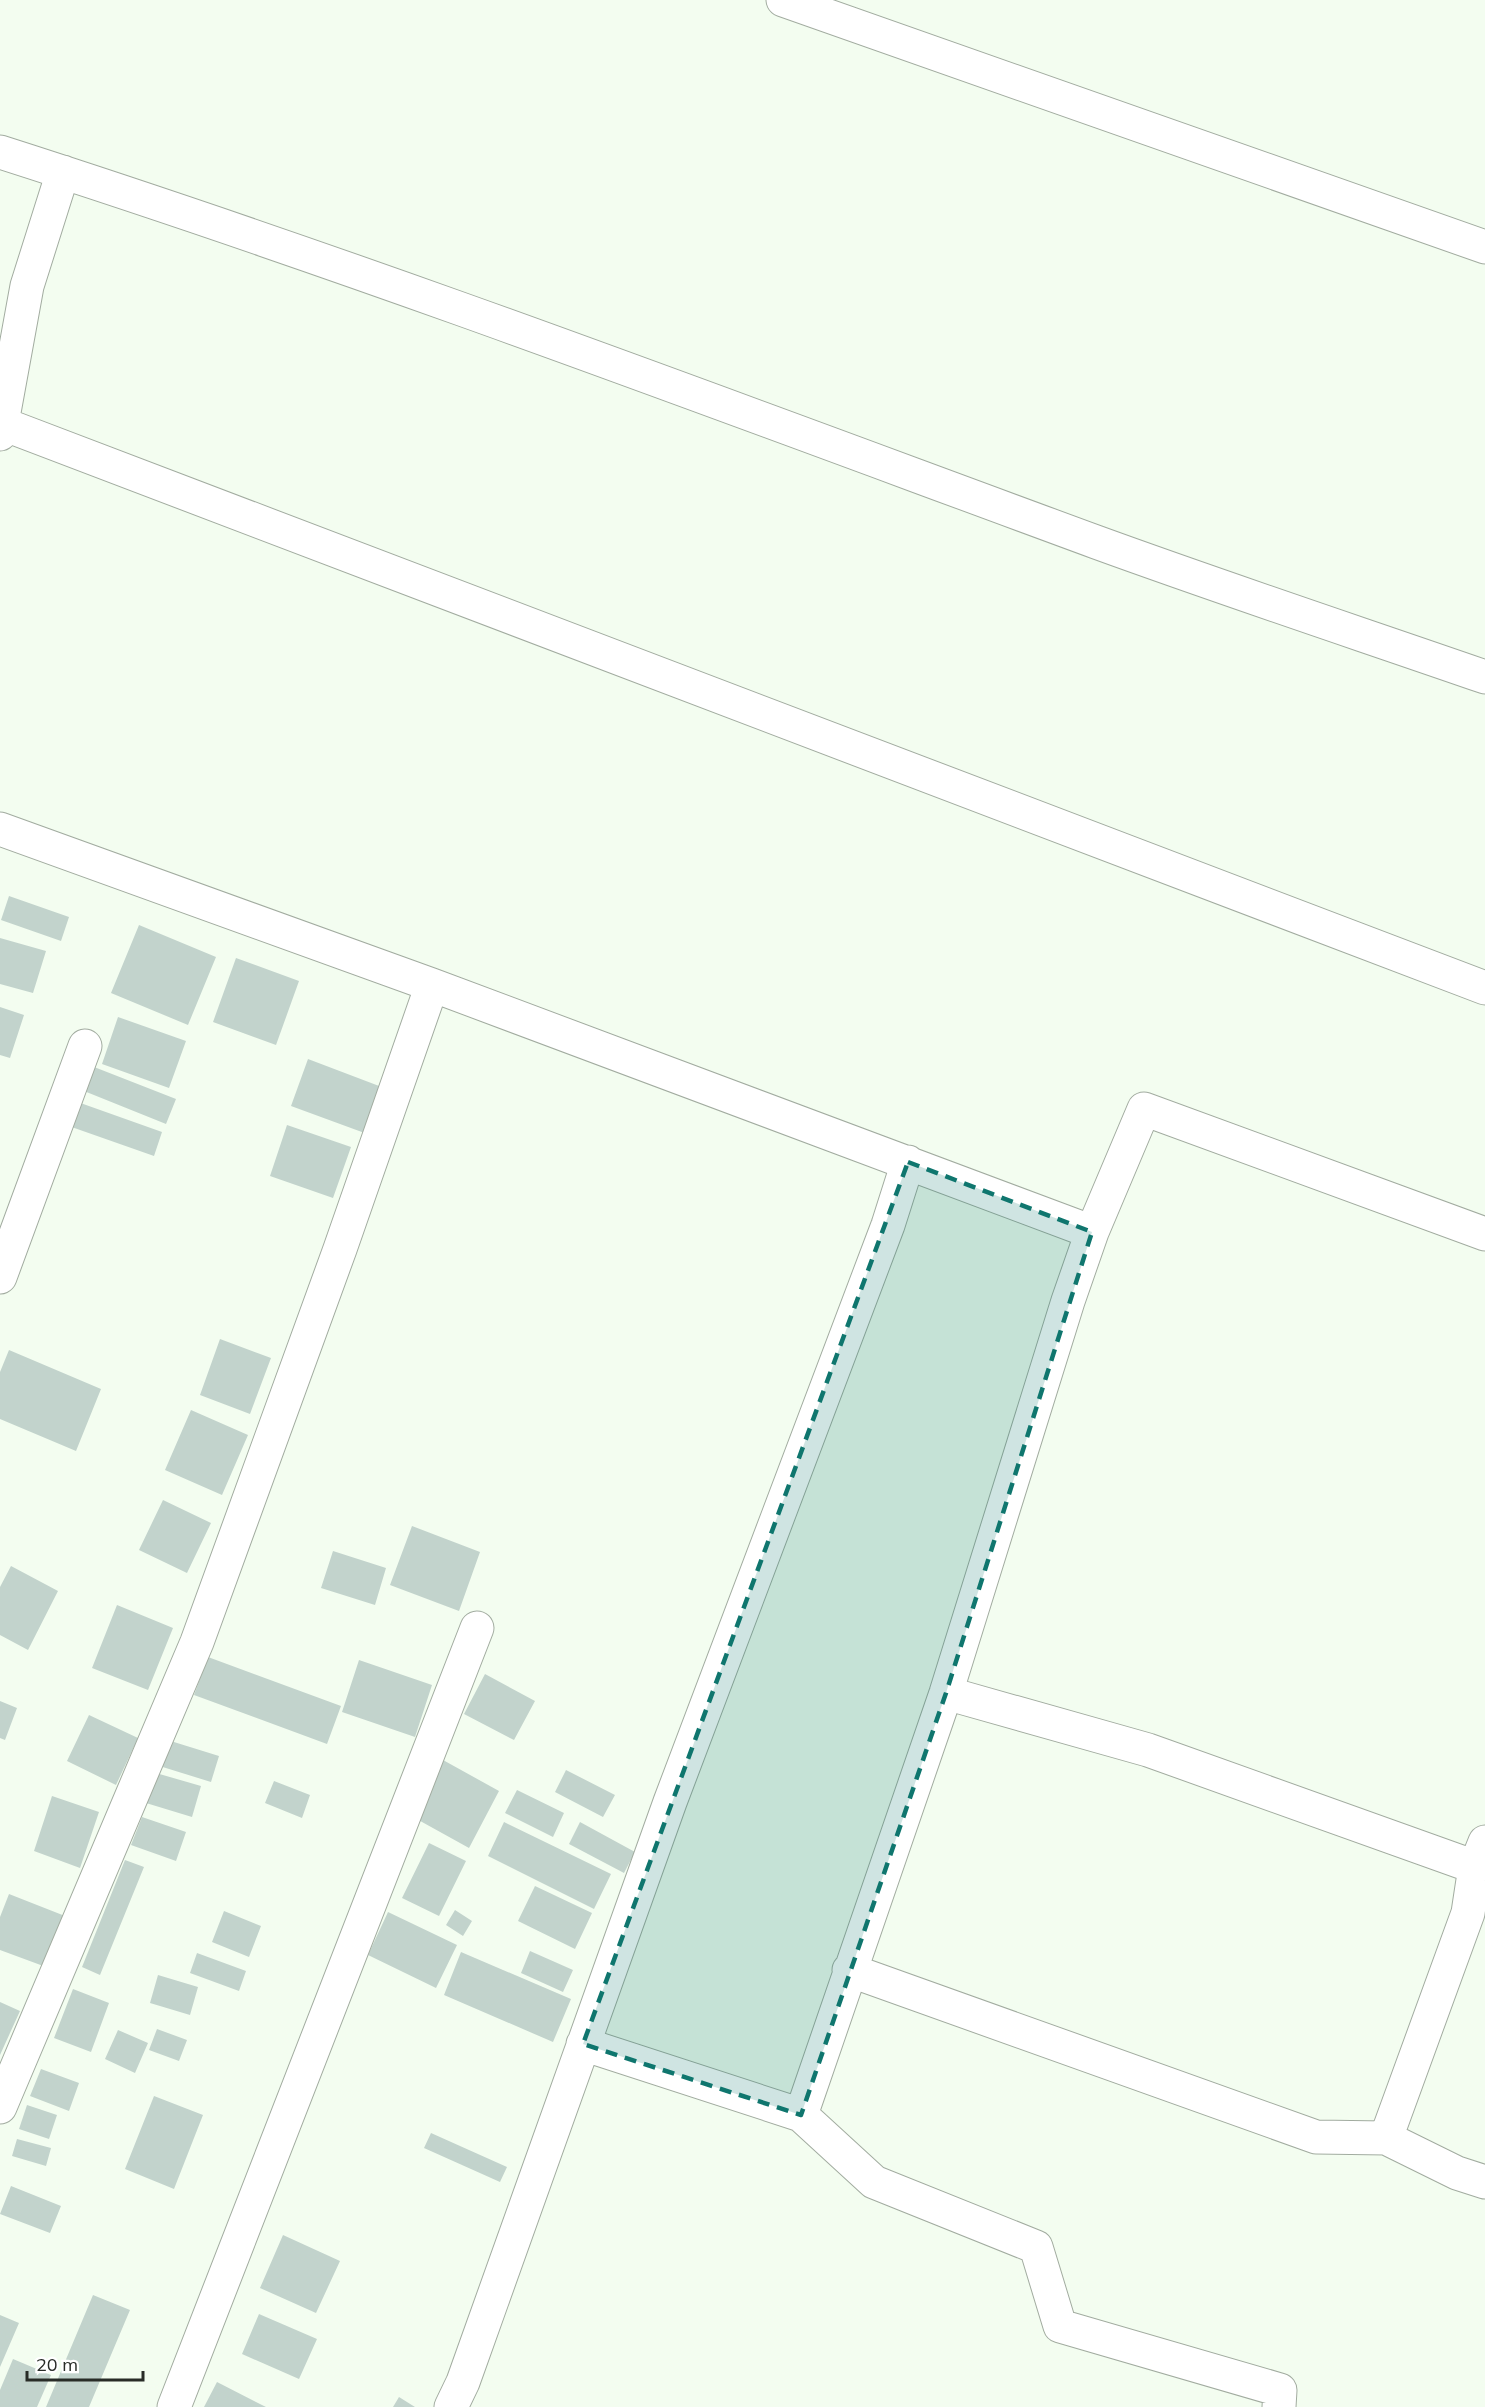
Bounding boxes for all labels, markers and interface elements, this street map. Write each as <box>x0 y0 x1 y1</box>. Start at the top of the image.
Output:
scale bar <box>27 2344 142 2382</box>
text: 20 m <box>36 2353 78 2376</box>

